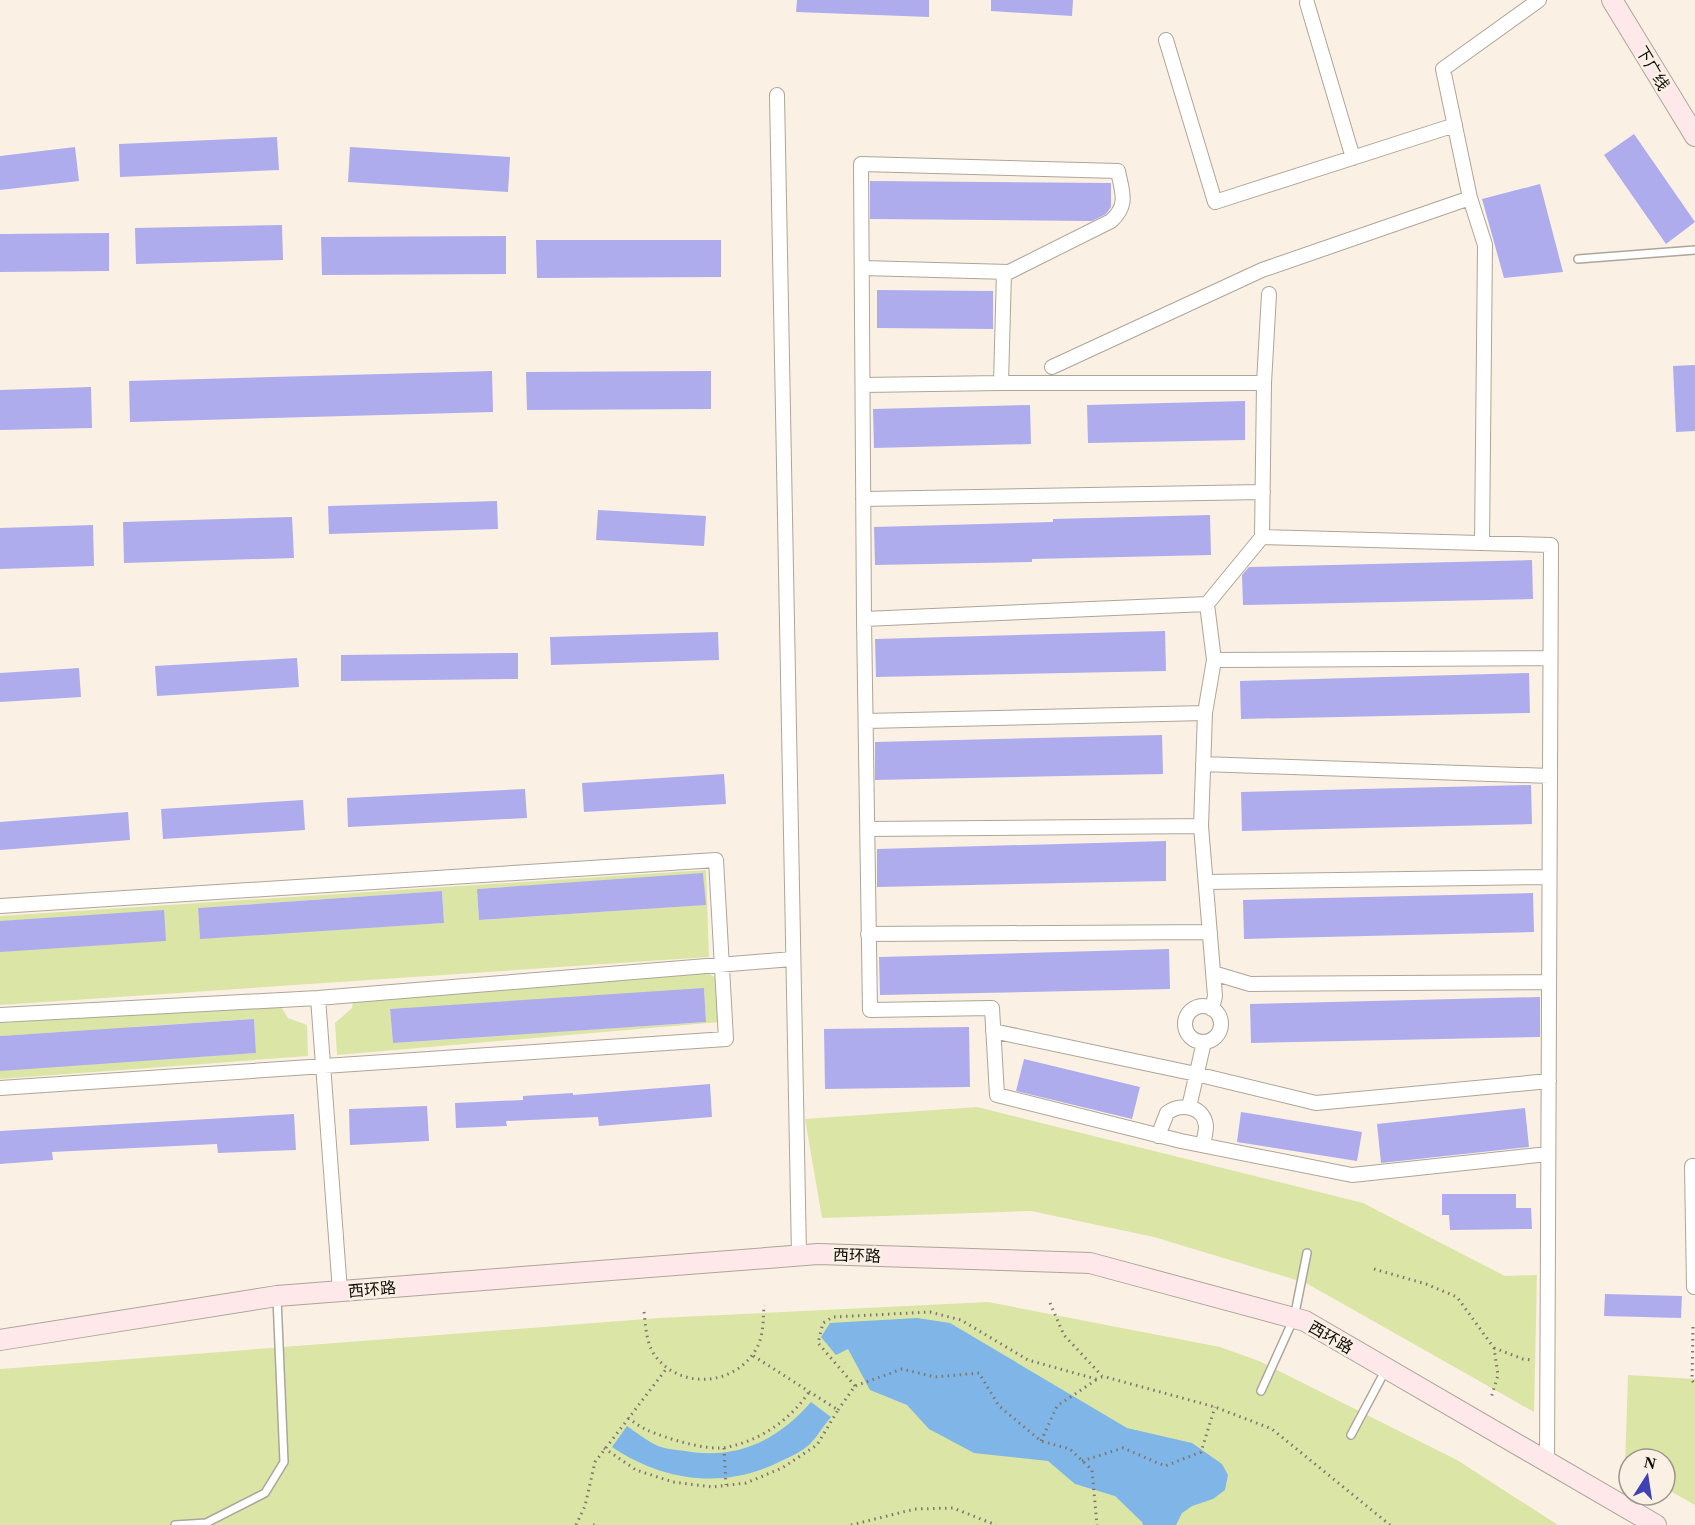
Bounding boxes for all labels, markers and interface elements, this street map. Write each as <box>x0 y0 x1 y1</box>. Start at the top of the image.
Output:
street label: 下广线 <box>1633 43 1672 93</box>
street label: 西环路 <box>833 1246 881 1265</box>
street label: 西环路 <box>347 1279 397 1300</box>
street label: 西环路 <box>1306 1318 1356 1357</box>
north arrow <box>1617 1447 1677 1507</box>
text: N <box>1643 1453 1658 1472</box>

